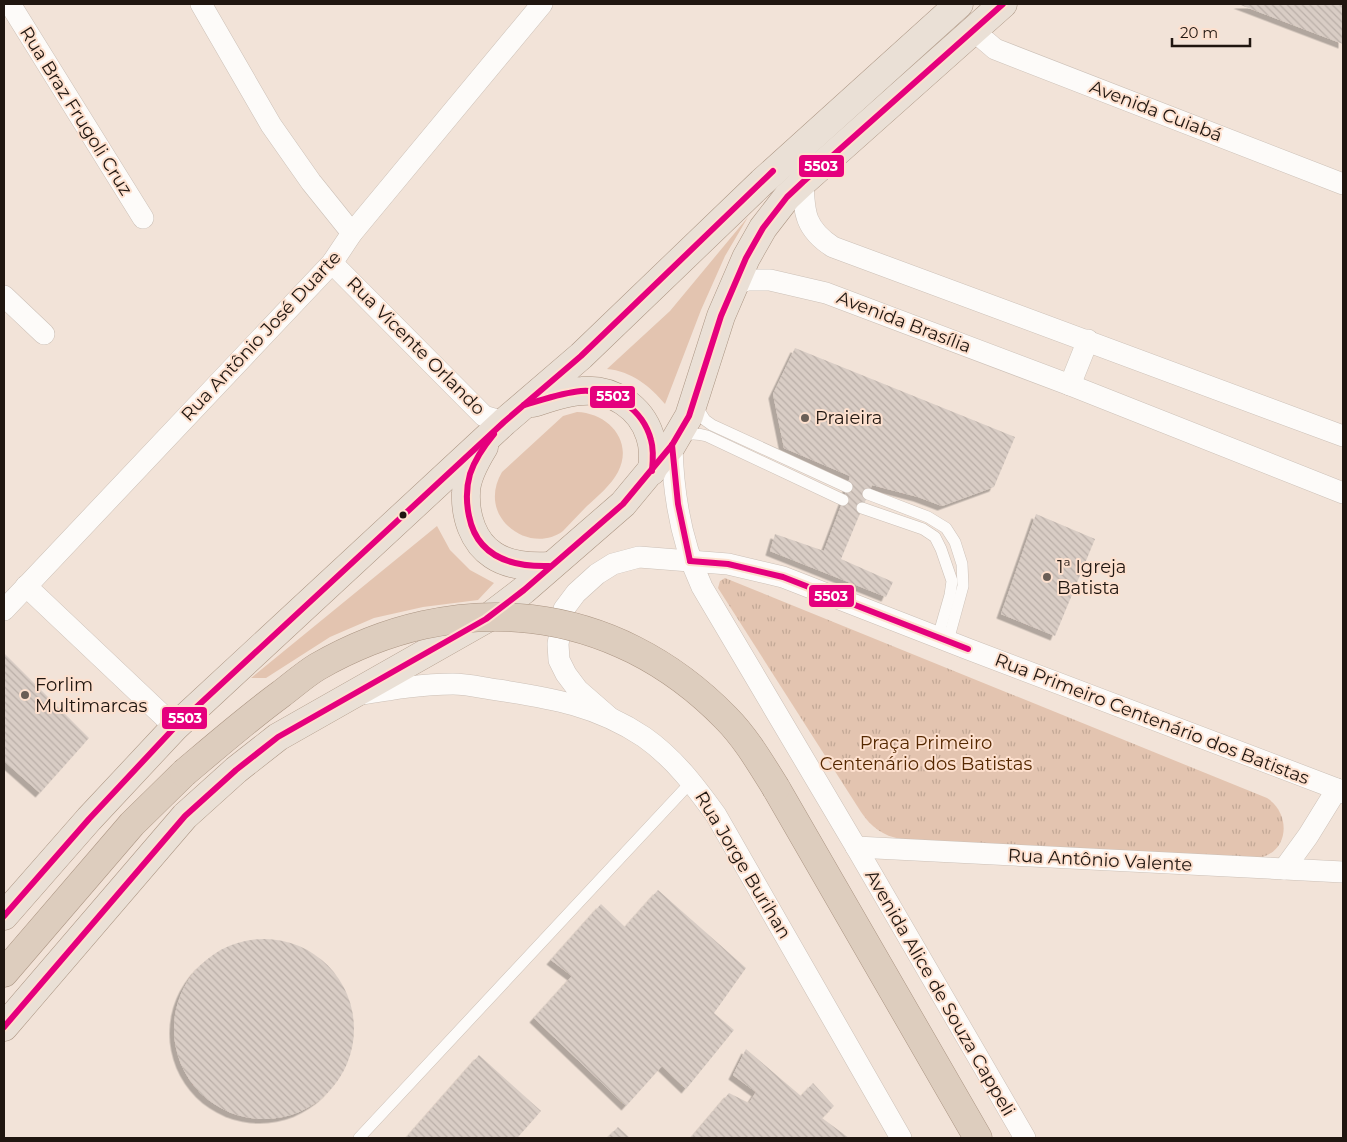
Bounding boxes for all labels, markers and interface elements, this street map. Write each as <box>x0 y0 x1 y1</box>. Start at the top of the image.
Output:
scale bar <box>1172 15 1250 47</box>
street label: Rua Braz Frugoli Cruz <box>15 23 137 199</box>
text: 20 m <box>1180 23 1218 42</box>
street label: Avenida Cuiabá <box>1087 76 1225 146</box>
line badge: 5503 <box>798 154 845 178</box>
text: 5503 <box>804 157 838 175</box>
street label: Rua Antônio José Duarte <box>176 246 346 426</box>
street label: Rua Vicente Orlando <box>342 272 490 420</box>
street label: Avenida Brasília <box>834 286 974 358</box>
line badge: 5503 <box>589 385 636 409</box>
text: 5503 <box>596 387 630 405</box>
place label: Praieira <box>815 407 882 429</box>
marker: Praieira <box>799 412 811 424</box>
unlabelled marker <box>398 510 408 520</box>
place label: 1ª Igreja Batista <box>1057 556 1126 599</box>
marker: 1ª Igreja Batista <box>1041 571 1053 583</box>
line badge: 5503 <box>808 584 855 608</box>
text: 5503 <box>814 587 848 605</box>
street label: Rua Primeiro Centenário dos Batistas <box>992 649 1313 789</box>
place label: Forlim Multimarcas <box>35 674 148 717</box>
marker: Forlim Multimarcas <box>19 689 31 701</box>
line badge: 5503 <box>161 706 208 730</box>
text: 5503 <box>168 709 202 727</box>
park label: Praça Primeiro Centenário dos Batistas <box>820 732 1032 775</box>
street label: Rua Jorge Burihan <box>690 787 796 943</box>
street label: Rua Antônio Valente <box>1007 844 1193 876</box>
street label: Avenida Alice de Souza Cappeli <box>860 866 1020 1120</box>

